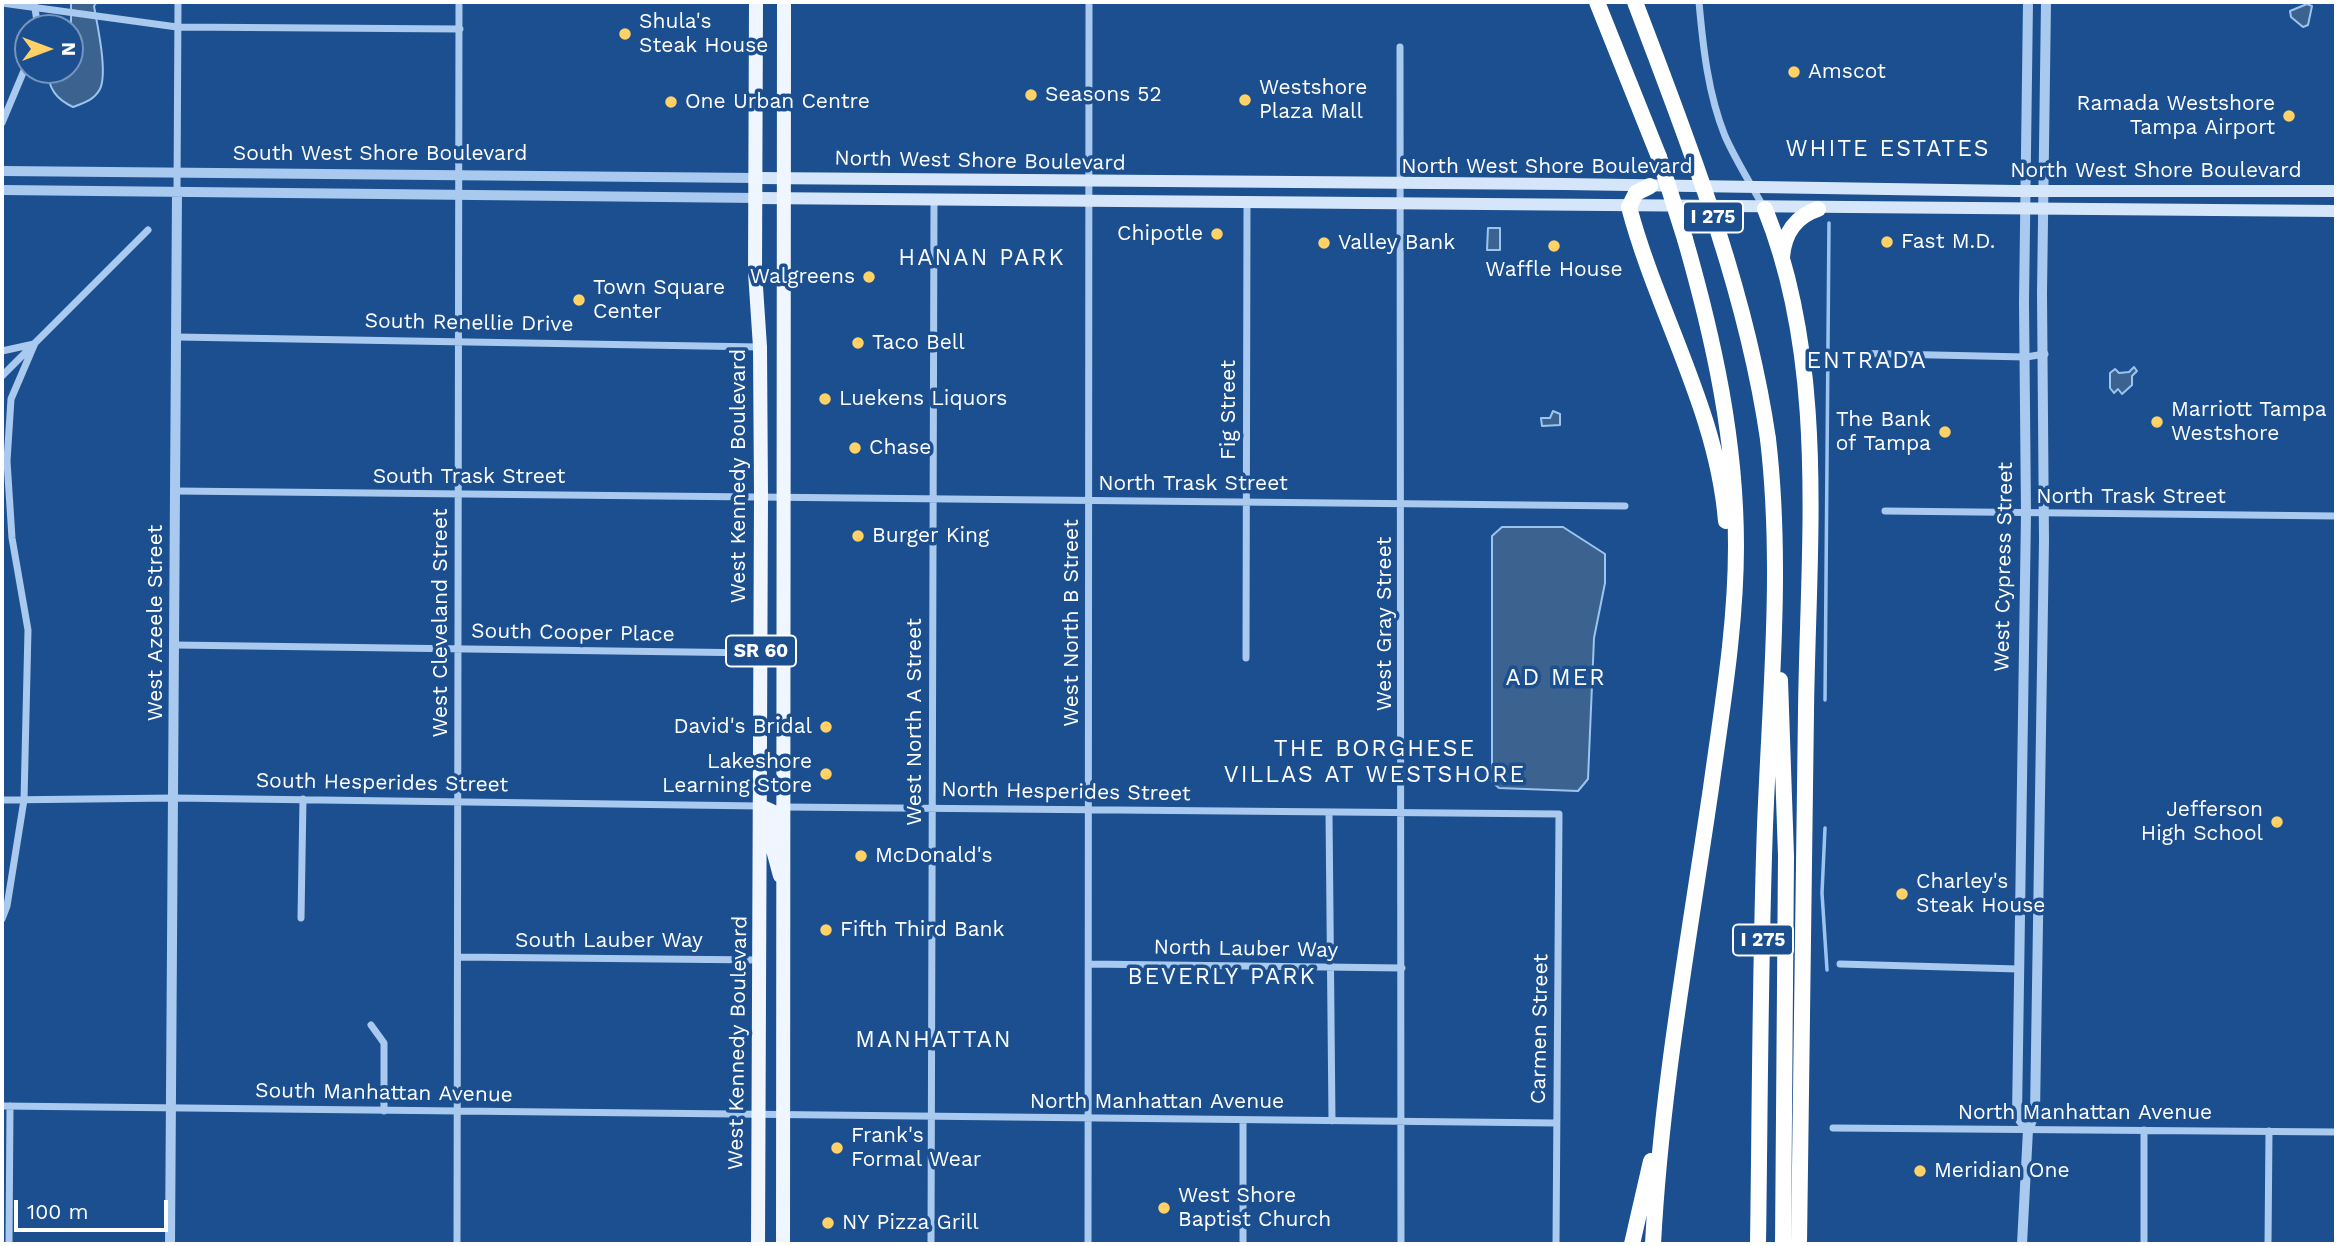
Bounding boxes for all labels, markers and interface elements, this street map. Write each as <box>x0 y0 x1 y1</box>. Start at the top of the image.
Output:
place label: Shula's Steak House <box>639 9 768 59</box>
north arrow <box>14 14 84 84</box>
marker: Shula's Steak House <box>617 26 633 42</box>
text: N <box>57 42 80 56</box>
place label: Amscot <box>1808 59 1886 85</box>
marker: Amscot <box>1786 64 1802 80</box>
place label: Westshore Plaza Mall <box>1259 75 1367 125</box>
place label: Seasons 52 <box>1045 82 1162 108</box>
marker: Seasons 52 <box>1023 87 1039 103</box>
place label: One Urban Centre <box>685 89 870 115</box>
place label: Ramada Westshore Tampa Airport <box>2077 91 2275 141</box>
marker: Westshore Plaza Mall <box>1237 92 1253 108</box>
marker: One Urban Centre <box>663 94 679 110</box>
marker: Ramada Westshore Tampa Airport <box>2281 108 2297 124</box>
district label: WHITE ESTATES <box>1787 135 1989 163</box>
street label: South West Shore Boulevard <box>233 141 527 167</box>
street label: North West Shore Boulevard <box>834 146 1126 176</box>
street label: North West Shore Boulevard <box>1401 154 1693 180</box>
street label: North West Shore Boulevard <box>2010 158 2302 184</box>
road number: I 275 <box>1683 202 1743 232</box>
place label: Chipotle <box>1117 221 1203 247</box>
marker: Chipotle <box>1209 226 1225 242</box>
place label: Fast M.D. <box>1901 229 1995 255</box>
place label: Valley Bank <box>1338 230 1455 256</box>
marker: Fast M.D. <box>1879 234 1895 250</box>
marker: Valley Bank <box>1316 235 1332 251</box>
marker: Waffle House <box>1546 238 1562 254</box>
district label: HANAN PARK <box>900 244 1064 272</box>
place label: Waffle House <box>1485 257 1623 283</box>
place label: Walgreens <box>750 264 855 290</box>
marker: Walgreens <box>861 269 877 285</box>
place label: Town Square Center <box>593 275 725 325</box>
marker: Town Square Center <box>571 292 587 308</box>
street label: South Renellie Drive <box>364 309 574 337</box>
place label: Taco Bell <box>872 330 965 356</box>
marker: Taco Bell <box>850 335 866 351</box>
district label: ENTRADA <box>1807 347 1927 375</box>
street label: West Kennedy Boulevard <box>726 349 752 603</box>
street label: Fig Street <box>1216 360 1242 460</box>
place label: Luekens Liquors <box>839 386 1007 412</box>
marker: Luekens Liquors <box>817 391 833 407</box>
place label: Marriott Tampa Westshore <box>2171 397 2327 447</box>
place label: The Bank of Tampa <box>1836 407 1931 457</box>
marker: Marriott Tampa Westshore <box>2149 414 2165 430</box>
marker: The Bank of Tampa <box>1937 424 1953 440</box>
place label: Chase <box>869 435 931 461</box>
marker: Chase <box>847 440 863 456</box>
street label: West Cypress Street <box>1990 462 2018 672</box>
street label: South Trask Street <box>373 464 565 490</box>
street label: North Trask Street <box>1098 471 1288 497</box>
street label: North Trask Street <box>2036 484 2226 510</box>
street label: West Cleveland Street <box>428 508 454 738</box>
street label: West North B Street <box>1059 519 1085 727</box>
place label: Burger King <box>872 523 989 549</box>
street label: West Azeele Street <box>143 525 169 721</box>
marker: Burger King <box>850 528 866 544</box>
street label: West Gray Street <box>1372 537 1398 711</box>
street label: West North A Street <box>902 618 928 826</box>
street label: South Cooper Place <box>471 619 675 647</box>
road number: SR 60 <box>726 636 796 666</box>
district label: AD MER <box>1506 664 1606 692</box>
place label: David's Bridal <box>673 714 812 740</box>
marker: David's Bridal <box>818 719 834 735</box>
district label: THE BORGHESE VILLAS AT WESTSHORE <box>1226 735 1524 789</box>
place label: Lakeshore Learning Store <box>662 749 812 799</box>
marker: Lakeshore Learning Store <box>818 766 834 782</box>
street label: South Hesperides Street <box>256 768 508 798</box>
street label: North Hesperides Street <box>941 777 1191 807</box>
place label: Jefferson High School <box>2141 797 2263 847</box>
marker: Jefferson High School <box>2269 814 2285 830</box>
place label: McDonald's <box>875 843 992 869</box>
marker: McDonald's <box>853 848 869 864</box>
place label: Charley's Steak House <box>1916 869 2045 919</box>
marker: Charley's Steak House <box>1894 886 1910 902</box>
street label: West Kennedy Boulevard <box>723 916 753 1170</box>
place label: Fifth Third Bank <box>840 917 1004 943</box>
marker: Fifth Third Bank <box>818 922 834 938</box>
road number: I 275 <box>1733 924 1793 956</box>
street label: South Lauber Way <box>515 928 703 954</box>
street label: North Lauber Way <box>1153 935 1339 963</box>
street label: Carmen Street <box>1526 954 1554 1104</box>
district label: BEVERLY PARK <box>1129 963 1315 991</box>
district label: MANHATTAN <box>856 1026 1012 1054</box>
street label: South Manhattan Avenue <box>255 1078 513 1108</box>
street label: North Manhattan Avenue <box>1030 1089 1284 1115</box>
street label: North Manhattan Avenue <box>1958 1100 2212 1126</box>
place label: Frank's Formal Wear <box>851 1123 981 1173</box>
marker: Frank's Formal Wear <box>829 1140 845 1156</box>
place label: Meridian One <box>1934 1158 2070 1184</box>
marker: Meridian One <box>1912 1163 1928 1179</box>
place label: West Shore Baptist Church <box>1178 1183 1331 1233</box>
scale bar <box>18 1186 172 1230</box>
text: 100 m <box>27 1199 89 1224</box>
marker: West Shore Baptist Church <box>1156 1200 1172 1216</box>
place label: NY Pizza Grill <box>842 1210 979 1236</box>
marker: NY Pizza Grill <box>820 1215 836 1231</box>

